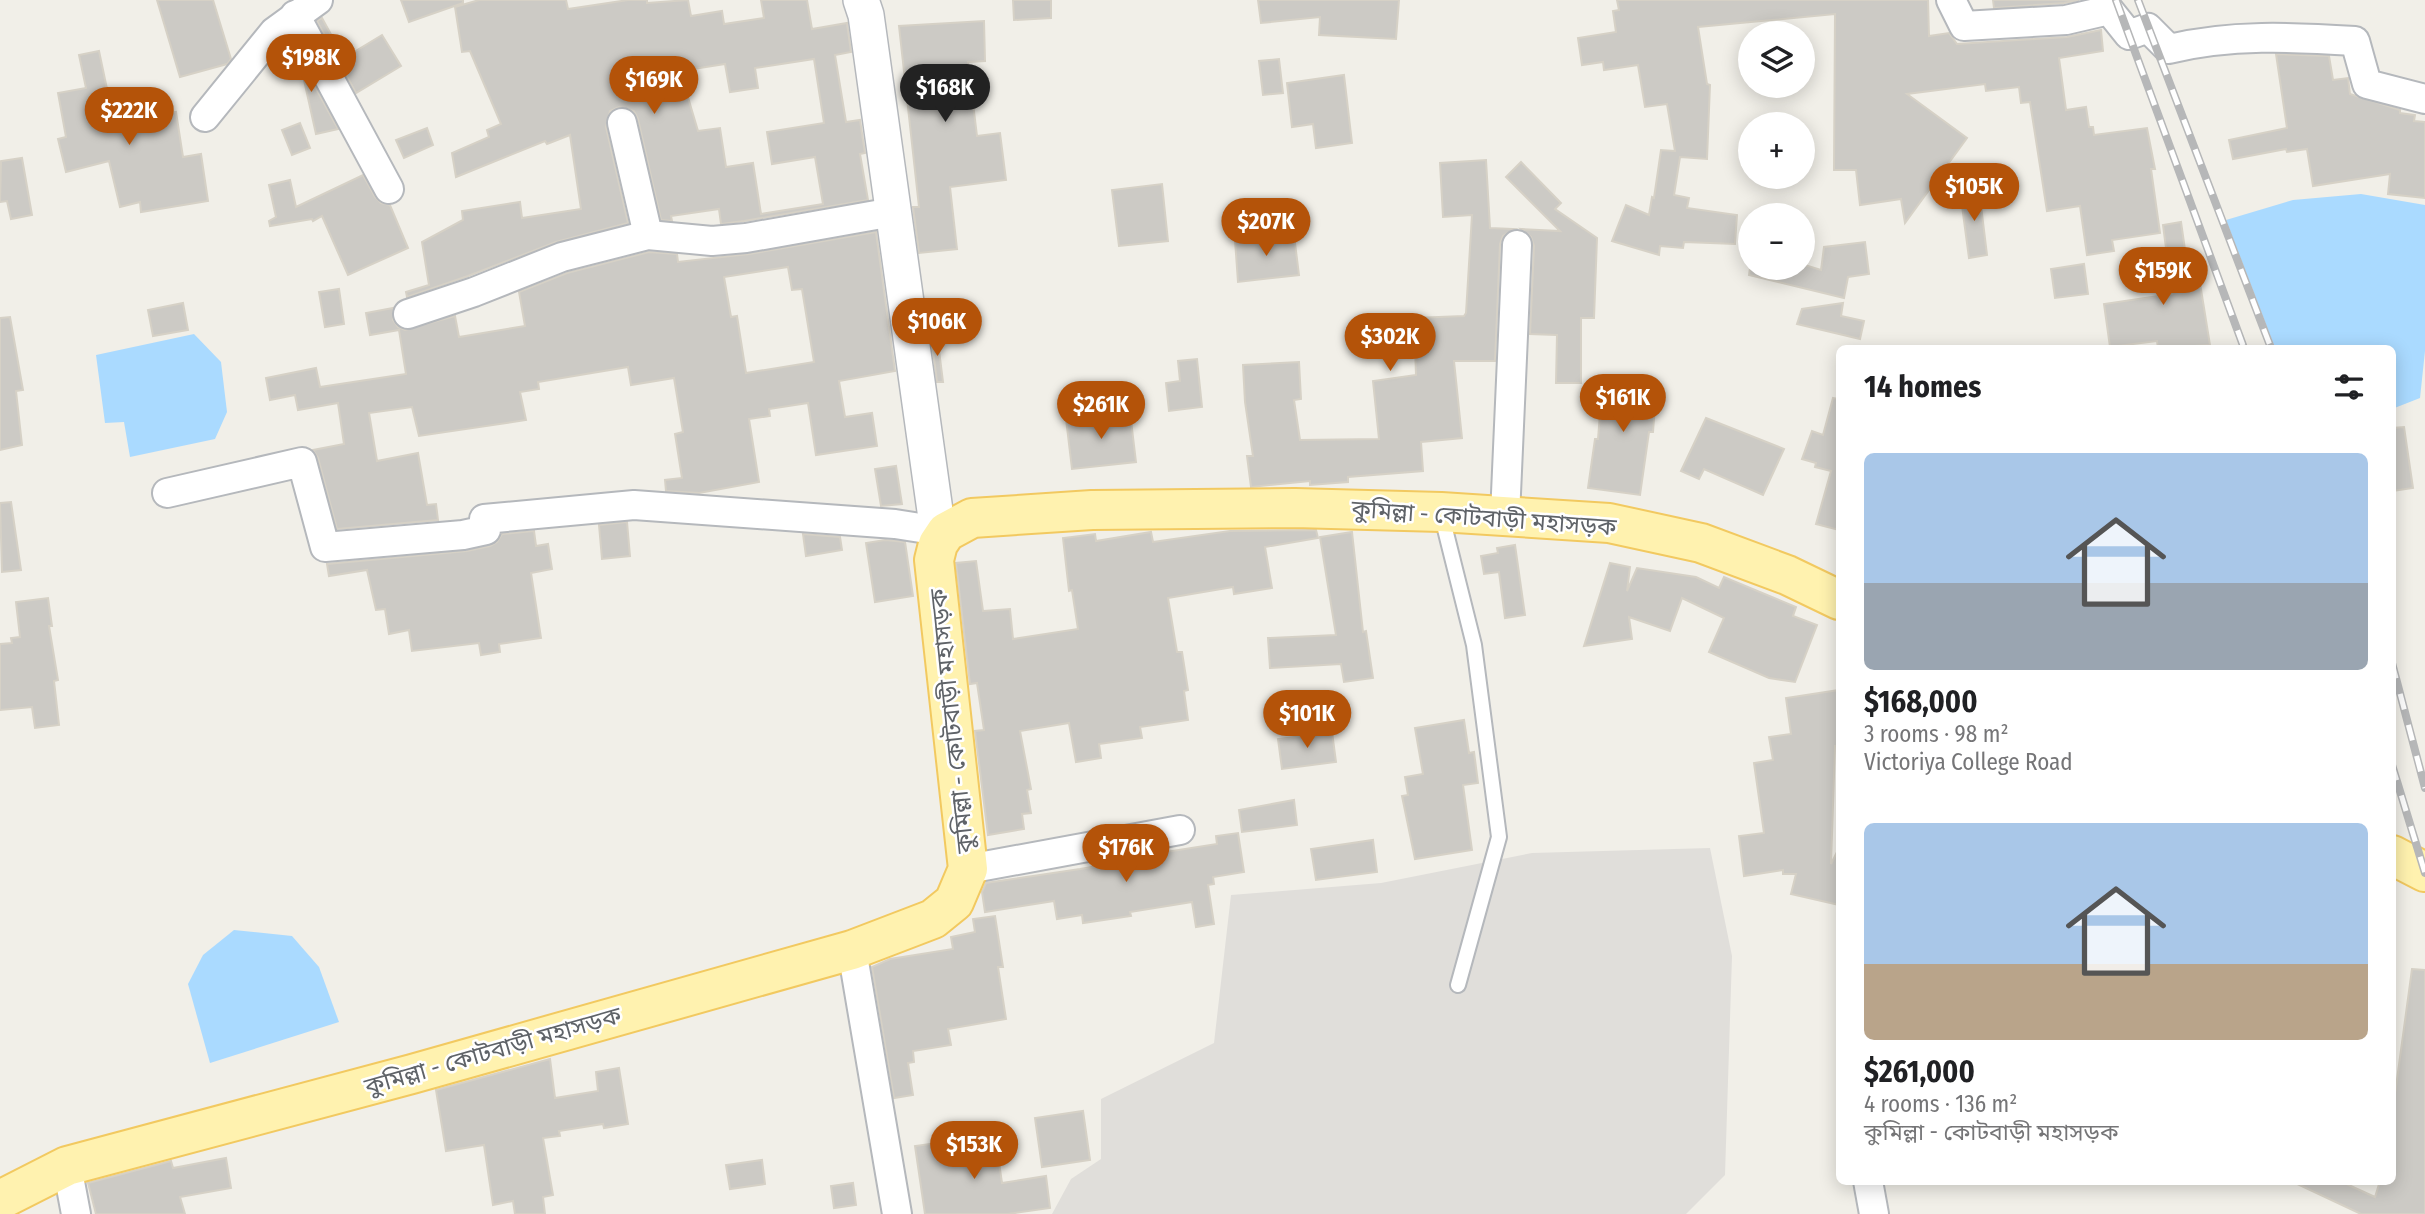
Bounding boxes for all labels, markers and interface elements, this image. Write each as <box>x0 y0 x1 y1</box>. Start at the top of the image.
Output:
map controls <box>1738 21 1815 280</box>
button: layers <box>1738 21 1815 98</box>
pin: $198K <box>262 34 360 94</box>
text: $198K <box>282 43 340 71</box>
pin: $169K <box>605 57 703 116</box>
pin: $168K <box>896 64 994 124</box>
text: $169K <box>625 65 683 93</box>
text: $168K <box>916 73 974 101</box>
pin: $222K <box>80 88 178 147</box>
text: $222K <box>101 96 157 124</box>
button: + <box>1738 112 1815 189</box>
pin: $105K <box>1925 164 2023 223</box>
text: $105K <box>1945 172 2003 200</box>
pin: $207K <box>1217 198 1315 258</box>
button: − <box>1738 203 1815 280</box>
text: $207K <box>1237 207 1295 235</box>
pin: $159K <box>2114 247 2212 307</box>
text: $159K <box>2135 256 2191 284</box>
pin: $106K <box>888 298 986 358</box>
text: $106K <box>908 307 966 335</box>
pin: $302K <box>1341 314 1439 373</box>
text: $302K <box>1361 322 1419 350</box>
icon: filters <box>2330 368 2368 406</box>
text: 14 homes <box>1864 369 1981 405</box>
pin: $161K <box>1574 374 1672 434</box>
pin: $261K <box>1052 382 1150 441</box>
text: $161K <box>1596 383 1650 411</box>
text: $261K <box>1073 390 1129 418</box>
street label: কুমিল্লা - কোটবাড়ী মহাসড়ক <box>1350 495 1618 541</box>
icon: home <box>2053 499 2179 625</box>
street label: কুমিল্লা - কোটবাড়ী মহাসড়ক <box>924 587 980 856</box>
text: $168,000 <box>1864 684 1978 720</box>
pin: $101K <box>1258 690 1356 750</box>
text: $101K <box>1279 699 1335 727</box>
text: 3 rooms · 98 m² <box>1864 720 2009 748</box>
text: Victoriya College Road <box>1864 748 2073 776</box>
pin: $176K <box>1077 824 1175 884</box>
text: $176K <box>1098 833 1154 861</box>
icon: home <box>2053 868 2179 994</box>
street label: কুমিল্লা - কোটবাড়ী মহাসড়ক <box>361 1001 625 1101</box>
text: $261,000 <box>1864 1054 1975 1090</box>
text: 4 rooms · 136 m² <box>1864 1090 2017 1118</box>
text: কুমিল্লা - কোটবাড়ী মহাসড়ক <box>1864 1118 2119 1146</box>
pin: $153K <box>925 1122 1023 1181</box>
text: $153K <box>946 1130 1002 1158</box>

